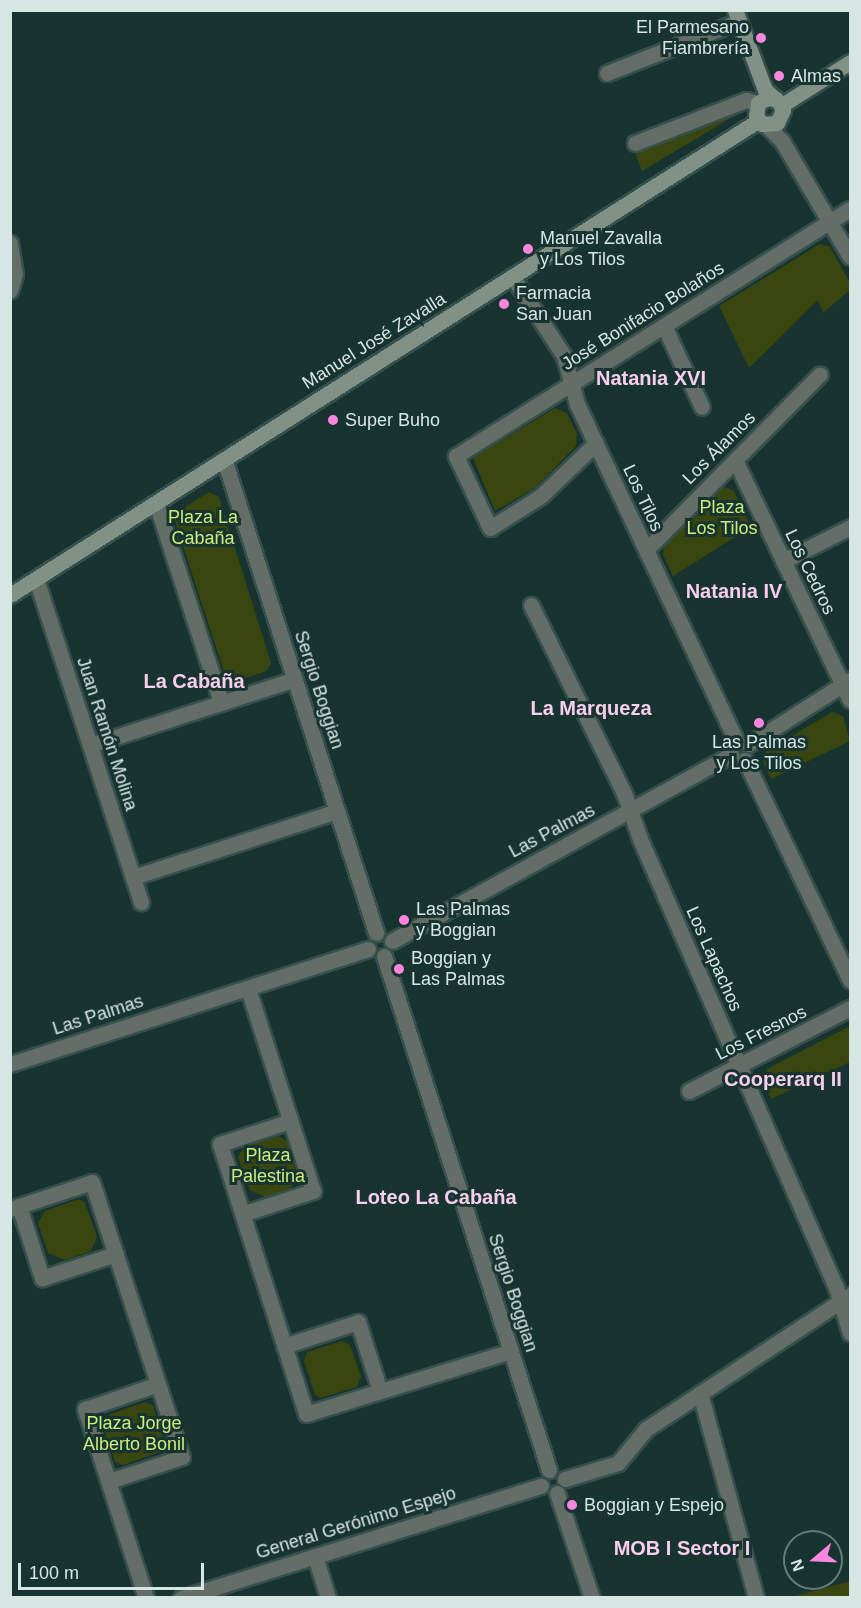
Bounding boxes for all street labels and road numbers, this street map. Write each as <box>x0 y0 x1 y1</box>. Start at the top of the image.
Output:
street label: José Bonifacio Bolaños <box>558 257 728 375</box>
street label: Manuel José Zavalla <box>298 288 450 394</box>
street label: Los Álamos <box>678 407 760 489</box>
street label: Los Tilos <box>618 461 668 535</box>
street label: Los Cedros <box>780 526 840 618</box>
street label: Sergio Boggian <box>290 628 348 752</box>
street label: Juan Ramón Molina <box>72 655 142 813</box>
street label: Las Palmas <box>505 799 599 863</box>
street label: Los Lapachos <box>681 903 747 1015</box>
street label: Las Palmas <box>50 990 146 1040</box>
street label: Los Fresnos <box>712 1001 810 1065</box>
street label: Sergio Boggian <box>484 1231 542 1355</box>
street label: General Gerónimo Espejo <box>253 1482 459 1564</box>

